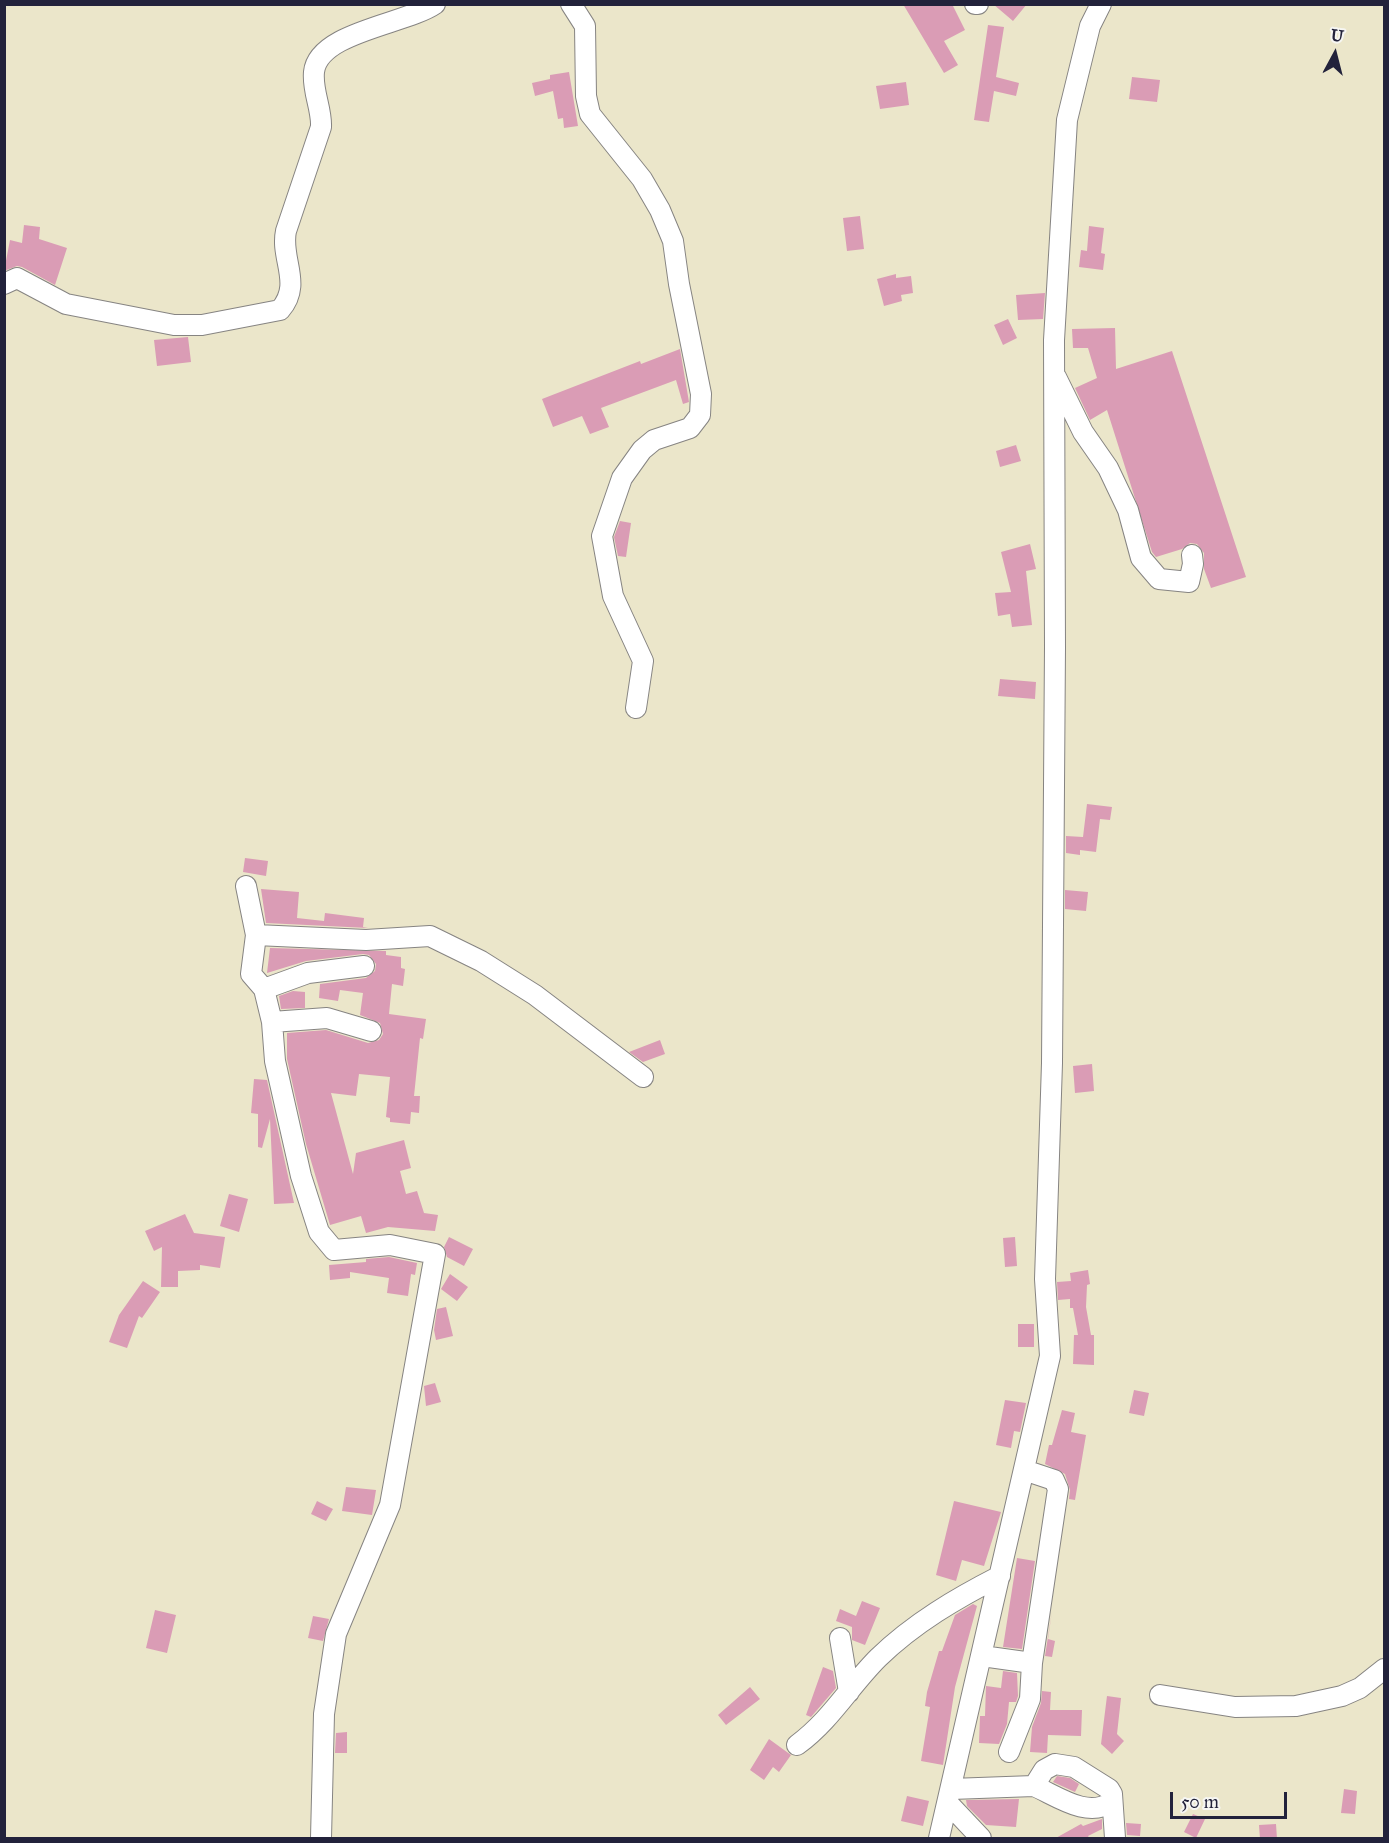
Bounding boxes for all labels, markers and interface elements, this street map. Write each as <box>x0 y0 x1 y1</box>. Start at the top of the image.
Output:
north arrow <box>1305 24 1365 84</box>
text: U <box>1330 25 1345 46</box>
scale bar <box>1173 1780 1290 1818</box>
text: 50 m <box>1181 1791 1219 1813</box>

